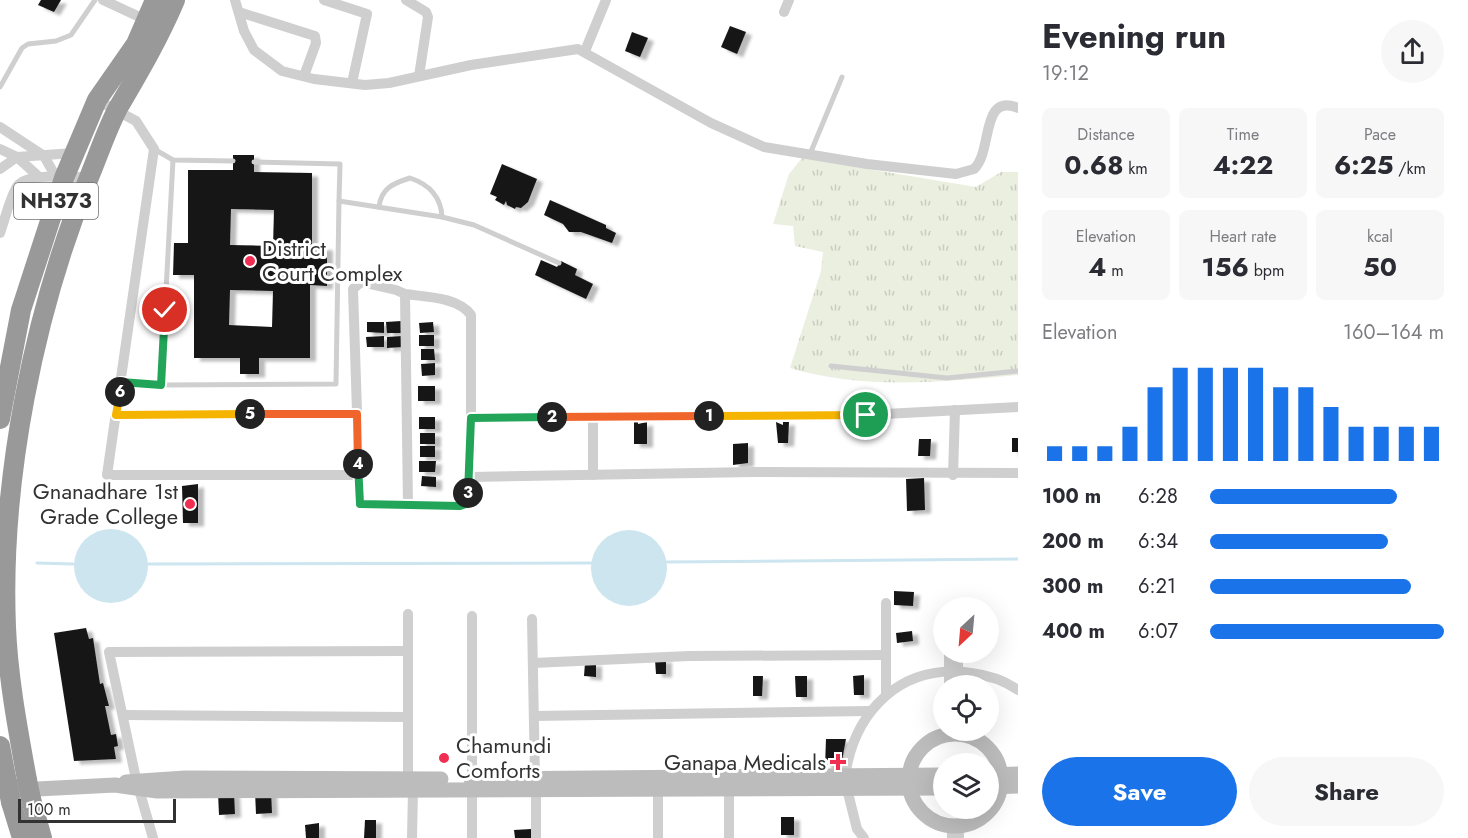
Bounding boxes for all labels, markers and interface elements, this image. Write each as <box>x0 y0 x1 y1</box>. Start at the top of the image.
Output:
text: Evening run <box>1042 13 1226 60</box>
button: share <box>1381 20 1444 83</box>
text: 19:12 <box>1042 59 1089 88</box>
text: Distance <box>1077 123 1135 146</box>
text: Time <box>1227 123 1259 146</box>
text: Pace <box>1364 123 1396 146</box>
text: 0.68 <box>1064 146 1123 184</box>
text: 4:22 <box>1213 146 1273 184</box>
text: 6:25 <box>1334 146 1394 184</box>
text: km <box>1123 157 1148 180</box>
text: /km <box>1394 157 1426 180</box>
road number: NH373 <box>14 183 98 219</box>
text: Elevation <box>1076 225 1136 248</box>
text: Heart rate <box>1210 225 1276 248</box>
text: kcal <box>1367 225 1393 248</box>
place label: District Court Complex <box>262 232 403 289</box>
text: 4 <box>1088 248 1106 286</box>
text: 156 <box>1202 248 1249 286</box>
text: 50 <box>1363 248 1397 286</box>
marker: District Court Complex <box>243 254 257 268</box>
text: m <box>1106 259 1124 282</box>
text: bpm <box>1249 259 1284 282</box>
pin <box>139 284 190 335</box>
icon: check <box>148 293 181 326</box>
text: Elevation <box>1042 318 1117 347</box>
text: 160–164 m <box>1343 318 1444 347</box>
pin: 6 <box>105 377 135 407</box>
text: 6 <box>115 380 125 403</box>
pin <box>840 389 891 440</box>
icon: arrive <box>849 398 882 431</box>
pin: 5 <box>235 399 265 429</box>
pin: 1 <box>694 401 724 431</box>
text: 5 <box>245 402 255 425</box>
pin: 2 <box>537 402 567 432</box>
text: 1 <box>705 404 713 427</box>
text: 2 <box>547 405 557 428</box>
pin: 4 <box>343 449 373 479</box>
text: 4 <box>352 452 364 475</box>
place label: Gnanadhare 1st Grade College <box>33 475 179 532</box>
pin: 3 <box>453 478 483 508</box>
text: 3 <box>463 481 473 504</box>
text: 100 m <box>1042 482 1101 511</box>
text: 6:28 <box>1138 482 1178 511</box>
marker: Gnanadhare 1st Grade College <box>183 497 197 511</box>
text: 200 m <box>1042 527 1104 556</box>
text: 6:34 <box>1138 527 1178 556</box>
text: 300 m <box>1042 572 1103 601</box>
text: 6:21 <box>1138 572 1176 601</box>
north arrow <box>933 597 999 663</box>
map controls <box>933 597 999 819</box>
text: 400 m <box>1042 617 1105 646</box>
text: 6:07 <box>1138 617 1178 646</box>
button: locate <box>933 675 999 741</box>
place label: Chamundi Comforts <box>456 729 552 786</box>
place label: Ganapa Medicals <box>664 746 826 778</box>
marker: Chamundi Comforts <box>437 751 451 765</box>
button: layers <box>933 753 999 819</box>
marker: Ganapa Medicals <box>831 755 845 769</box>
button: Save <box>1042 757 1237 826</box>
button: Share <box>1249 757 1444 826</box>
scale bar <box>18 796 176 824</box>
text: 100 m <box>27 798 71 821</box>

